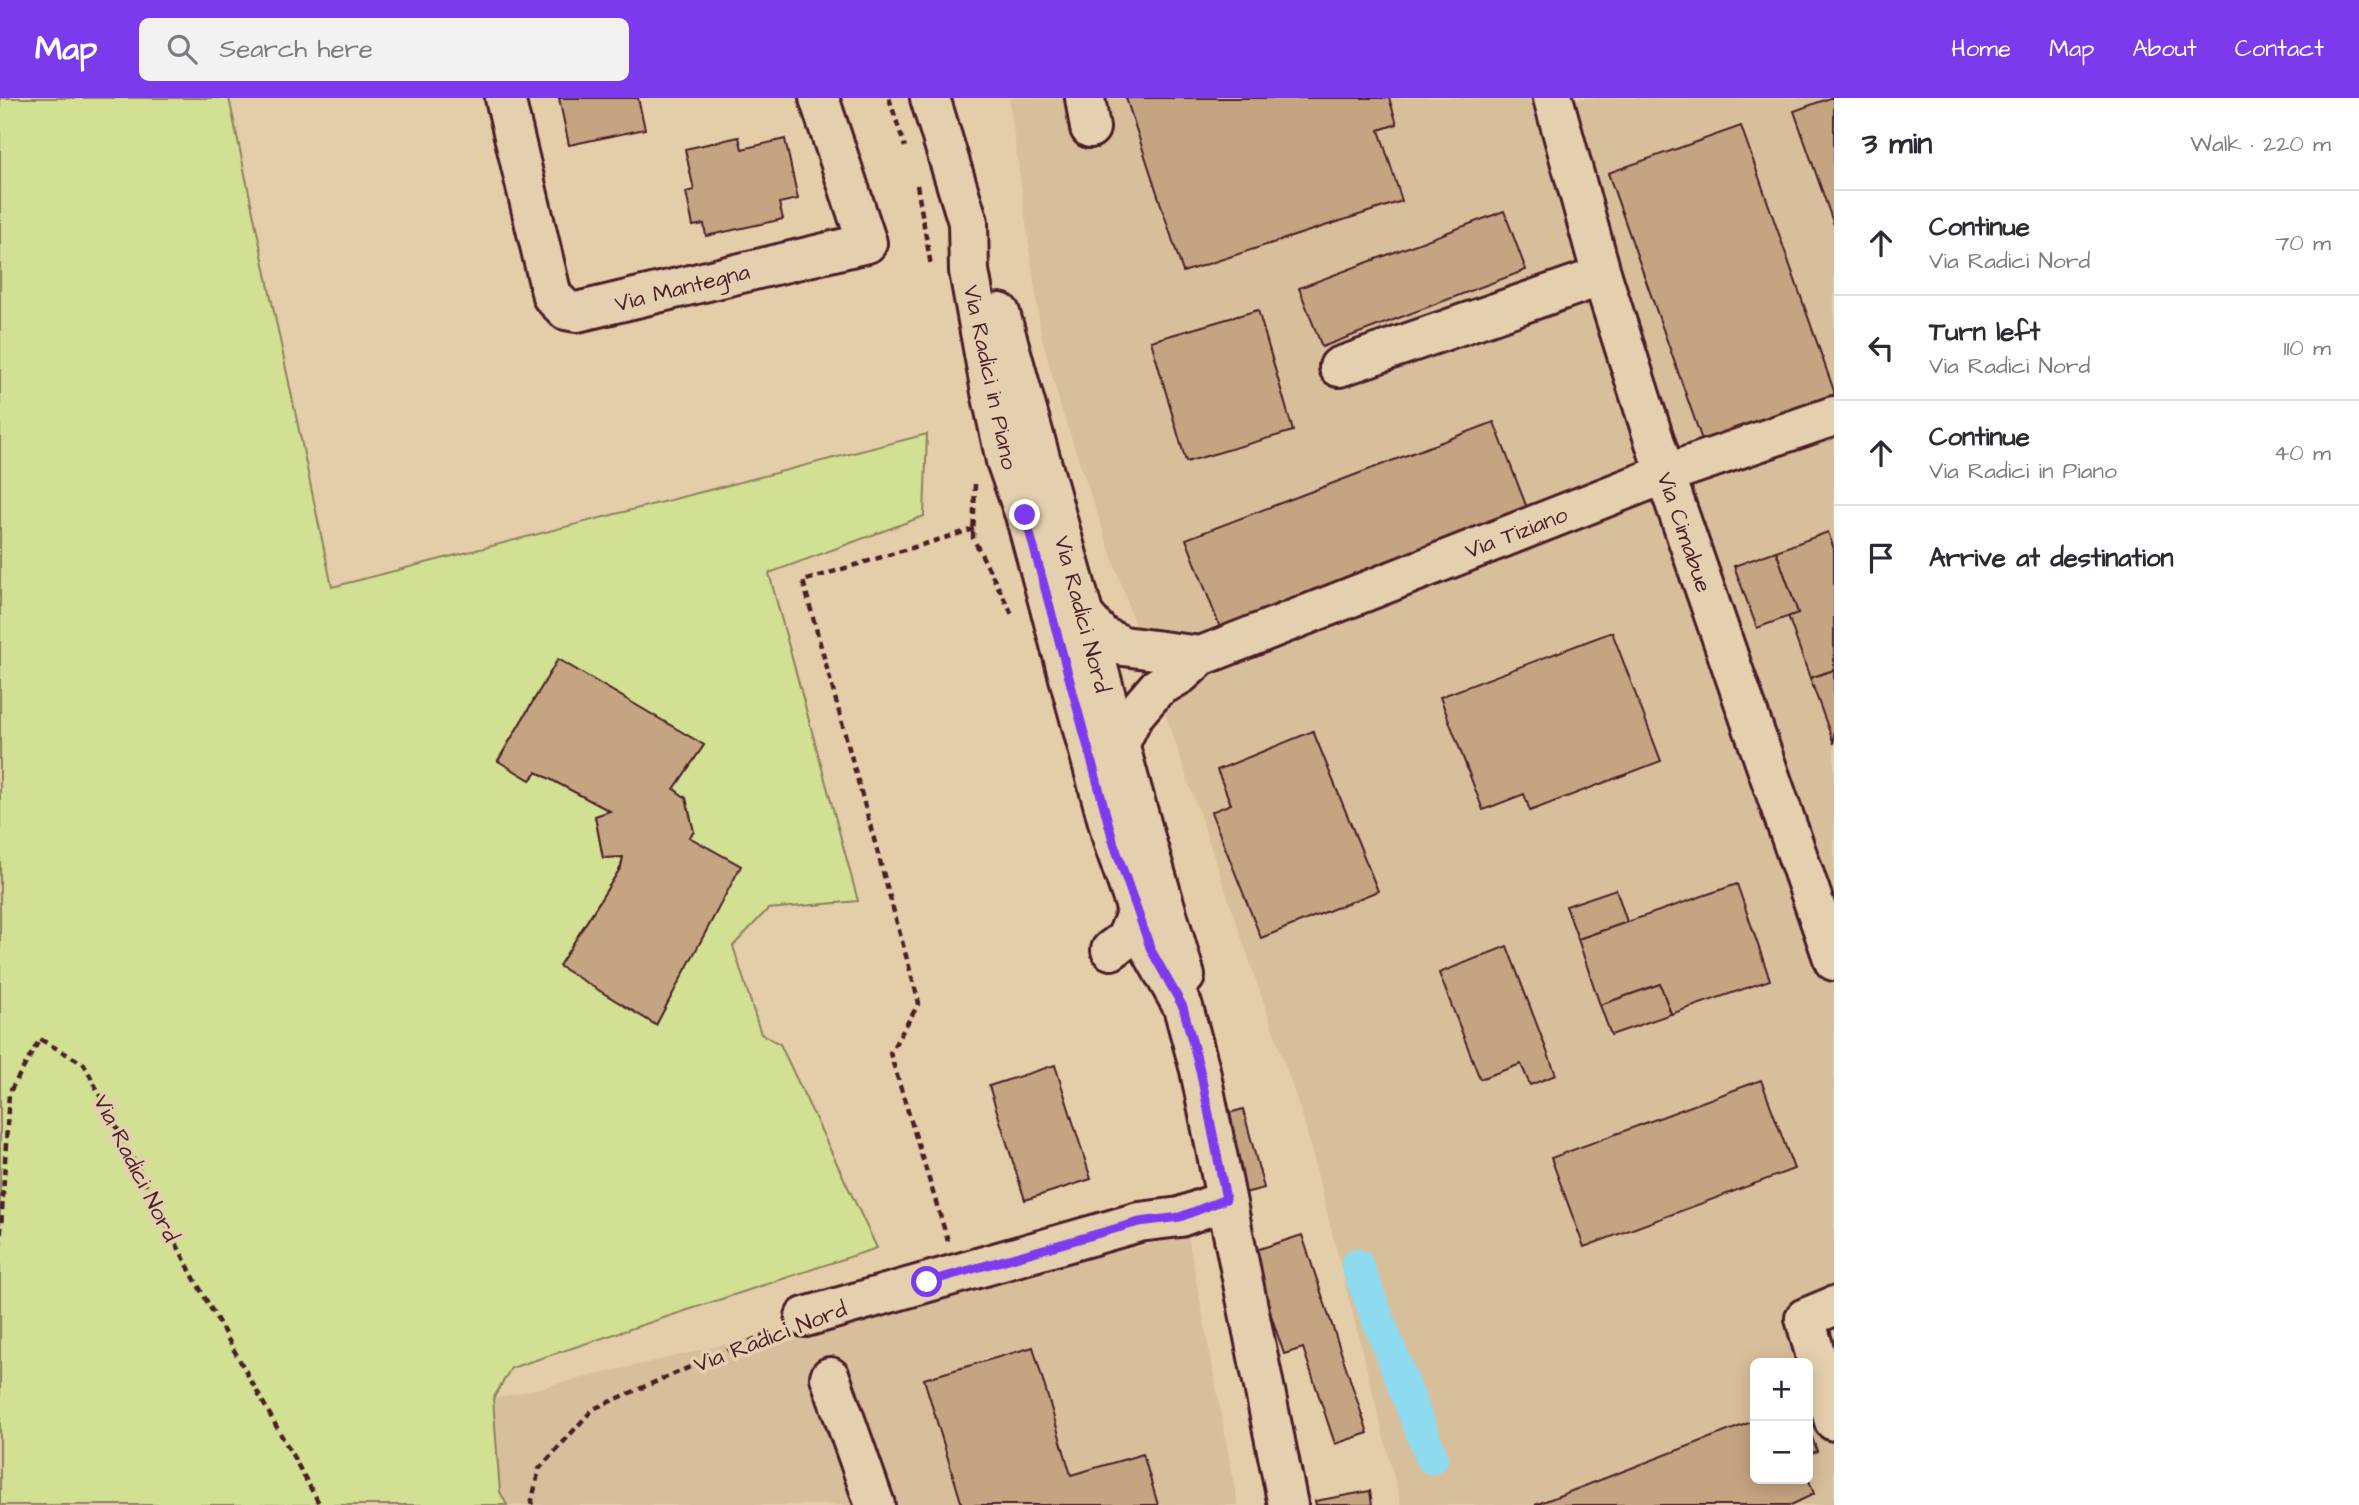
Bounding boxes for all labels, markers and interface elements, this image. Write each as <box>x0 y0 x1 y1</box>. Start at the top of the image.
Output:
search box <box>139 18 629 81</box>
text: Map <box>35 26 97 72</box>
icon: search <box>163 30 201 68</box>
text: Search here <box>219 31 373 67</box>
text: Home <box>1951 32 2011 66</box>
text: Map <box>2049 32 2094 66</box>
text: About <box>2132 32 2197 66</box>
text: Contact <box>2235 32 2324 66</box>
text: 3 min <box>1862 123 1932 165</box>
text: Walk · 220 m <box>2190 128 2331 160</box>
text: Continue <box>1929 209 2030 245</box>
icon: ahead <box>1862 224 1900 262</box>
text: 70 m <box>2275 227 2331 259</box>
text: Via Radici Nord <box>1929 245 2090 277</box>
street label: Via Mantegna <box>611 256 754 321</box>
street label: Via Radici in Piano <box>955 282 1025 472</box>
text: Turn left <box>1929 314 2040 350</box>
icon: left <box>1862 329 1900 367</box>
text: 110 m <box>2283 332 2331 364</box>
text: Via Radici Nord <box>1929 350 2090 382</box>
text: Continue <box>1929 419 2030 455</box>
icon: ahead <box>1862 434 1900 472</box>
text: 40 m <box>2274 437 2331 469</box>
text: Via Radici in Piano <box>1929 455 2117 487</box>
street label: Via Cimabue <box>1649 468 1720 597</box>
route end <box>1009 499 1040 530</box>
street label: Via Tiziano <box>1460 499 1572 567</box>
street label: Via Radici Nord <box>1046 532 1118 696</box>
icon: arrive <box>1862 539 1900 577</box>
text: Arrive at destination <box>1929 540 2174 576</box>
street label: Via Radici Nord <box>85 1089 187 1248</box>
route start <box>911 1266 942 1297</box>
street label: Via Radici Nord <box>689 1293 852 1381</box>
map controls <box>1750 1358 1813 1484</box>
button: + <box>1750 1358 1813 1421</box>
button: − <box>1750 1421 1813 1484</box>

